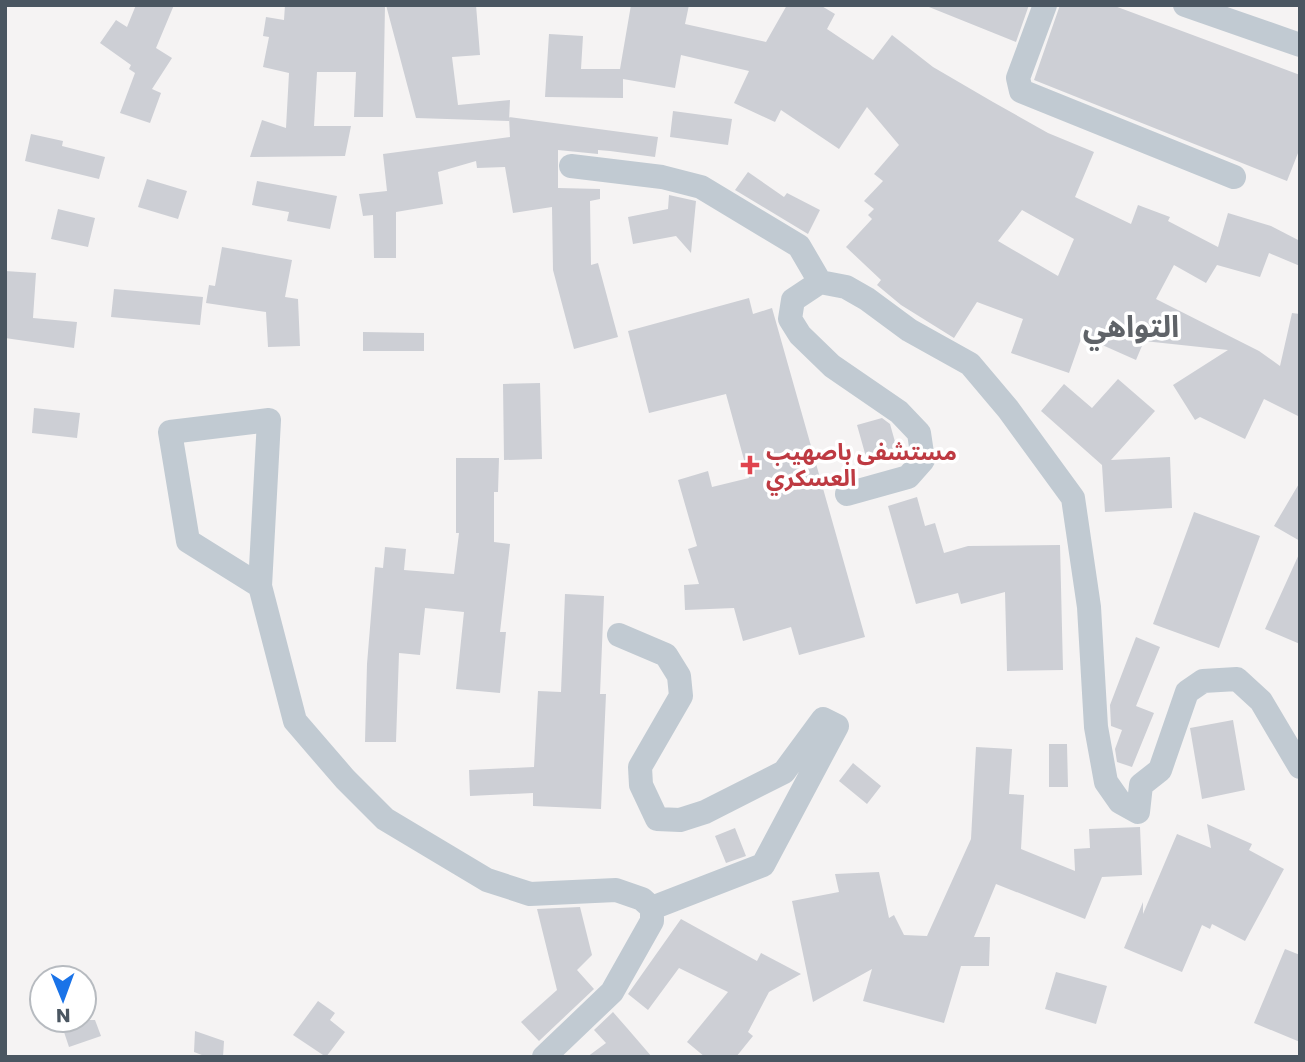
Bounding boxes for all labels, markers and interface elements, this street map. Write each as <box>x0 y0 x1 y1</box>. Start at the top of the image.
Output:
district label: التواهي <box>1083 305 1179 351</box>
place label: مستشفى باصهيب العسكري <box>766 436 957 496</box>
marker: مستشفى باصهيب العسكري <box>740 455 760 475</box>
north arrow <box>28 964 98 1034</box>
text: N <box>56 1002 71 1029</box>

